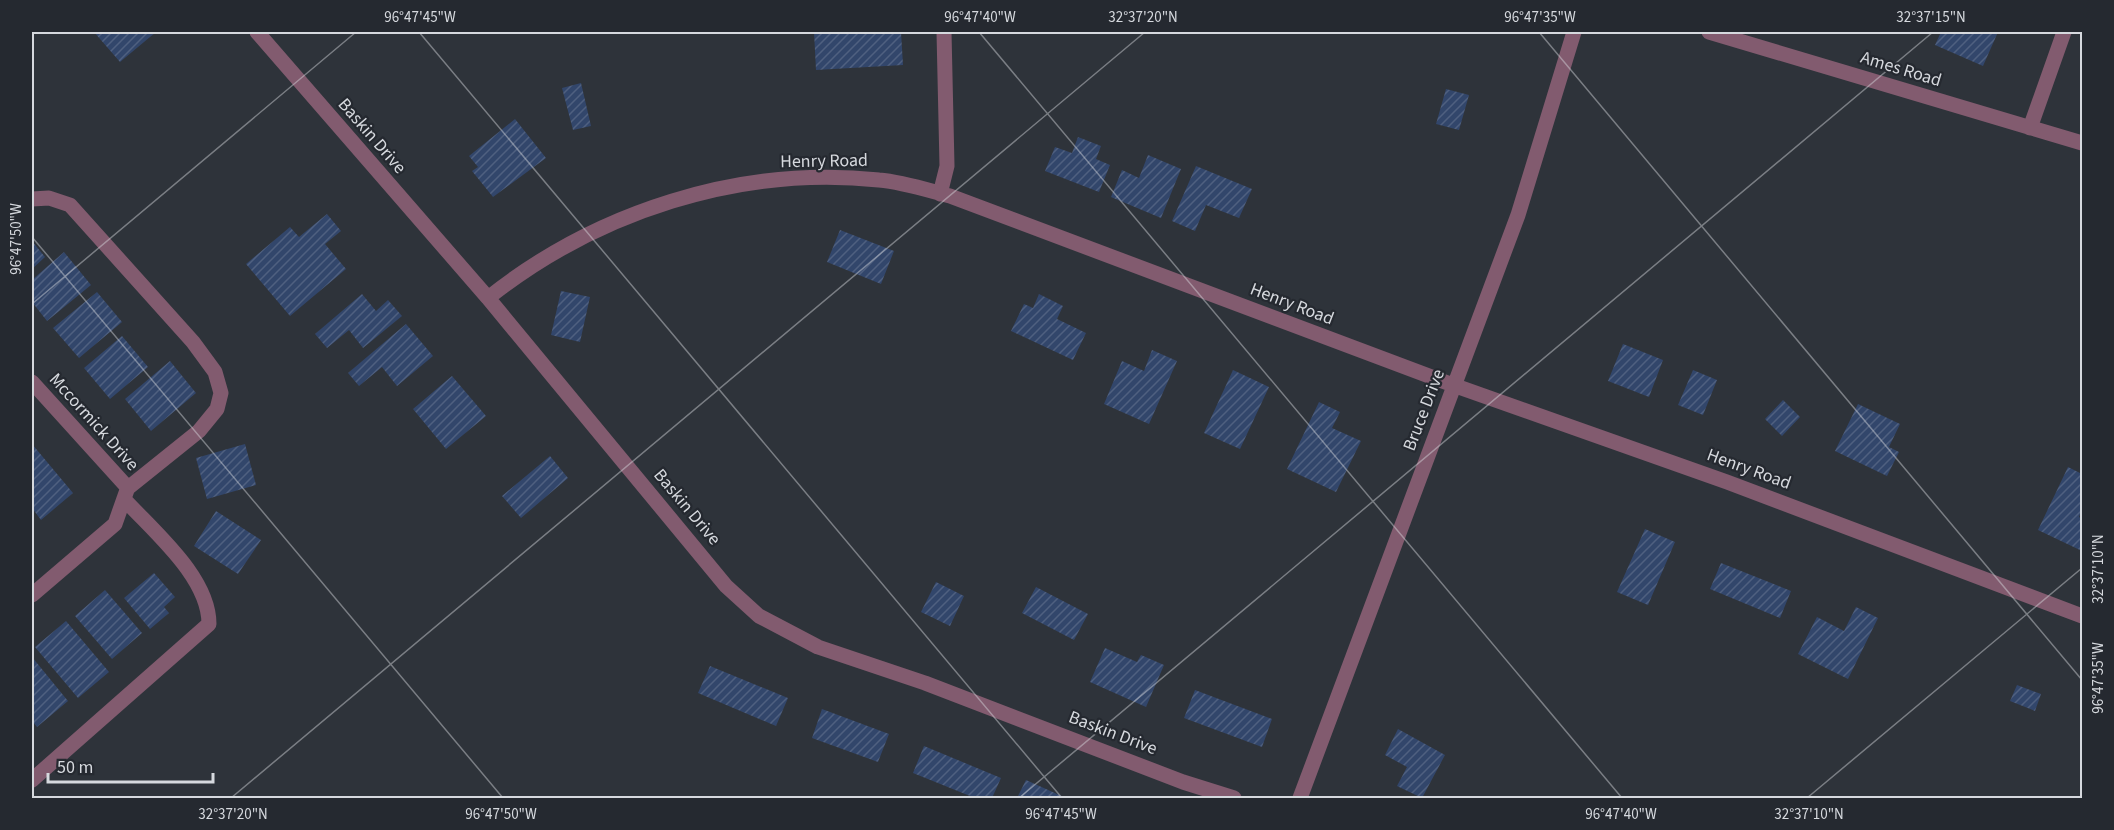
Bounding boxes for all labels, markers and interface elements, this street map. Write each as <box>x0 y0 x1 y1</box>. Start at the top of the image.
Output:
text: 96°47'45"W <box>384 7 456 28</box>
text: 96°47'40"W <box>944 7 1016 28</box>
text: 32°37'20"N <box>1108 7 1178 28</box>
text: 96°47'35"W <box>1504 7 1576 28</box>
text: 32°37'15"N <box>1896 7 1966 28</box>
street label: Ames Road <box>1857 45 1945 93</box>
street label: Baskin Drive <box>332 93 412 179</box>
street label: Henry Road <box>780 148 868 174</box>
text: 96°47'50"W <box>6 203 27 275</box>
street label: Henry Road <box>1247 277 1337 331</box>
street label: Bruce Drive <box>1397 365 1451 455</box>
street label: Mccormick Drive <box>43 368 145 476</box>
street label: Henry Road <box>1703 442 1795 496</box>
street label: Baskin Drive <box>648 463 727 551</box>
text: 32°37'10"N <box>2088 534 2109 604</box>
text: 96°47'35"W <box>2088 642 2109 714</box>
street label: Baskin Drive <box>1065 705 1161 761</box>
scale bar <box>48 746 213 784</box>
text: 50 m <box>57 755 93 780</box>
text: 32°37'20"N <box>198 804 268 825</box>
text: 96°47'50"W <box>465 804 537 825</box>
text: 96°47'45"W <box>1025 804 1097 825</box>
text: 96°47'40"W <box>1585 804 1657 825</box>
text: 32°37'10"N <box>1774 804 1844 825</box>

